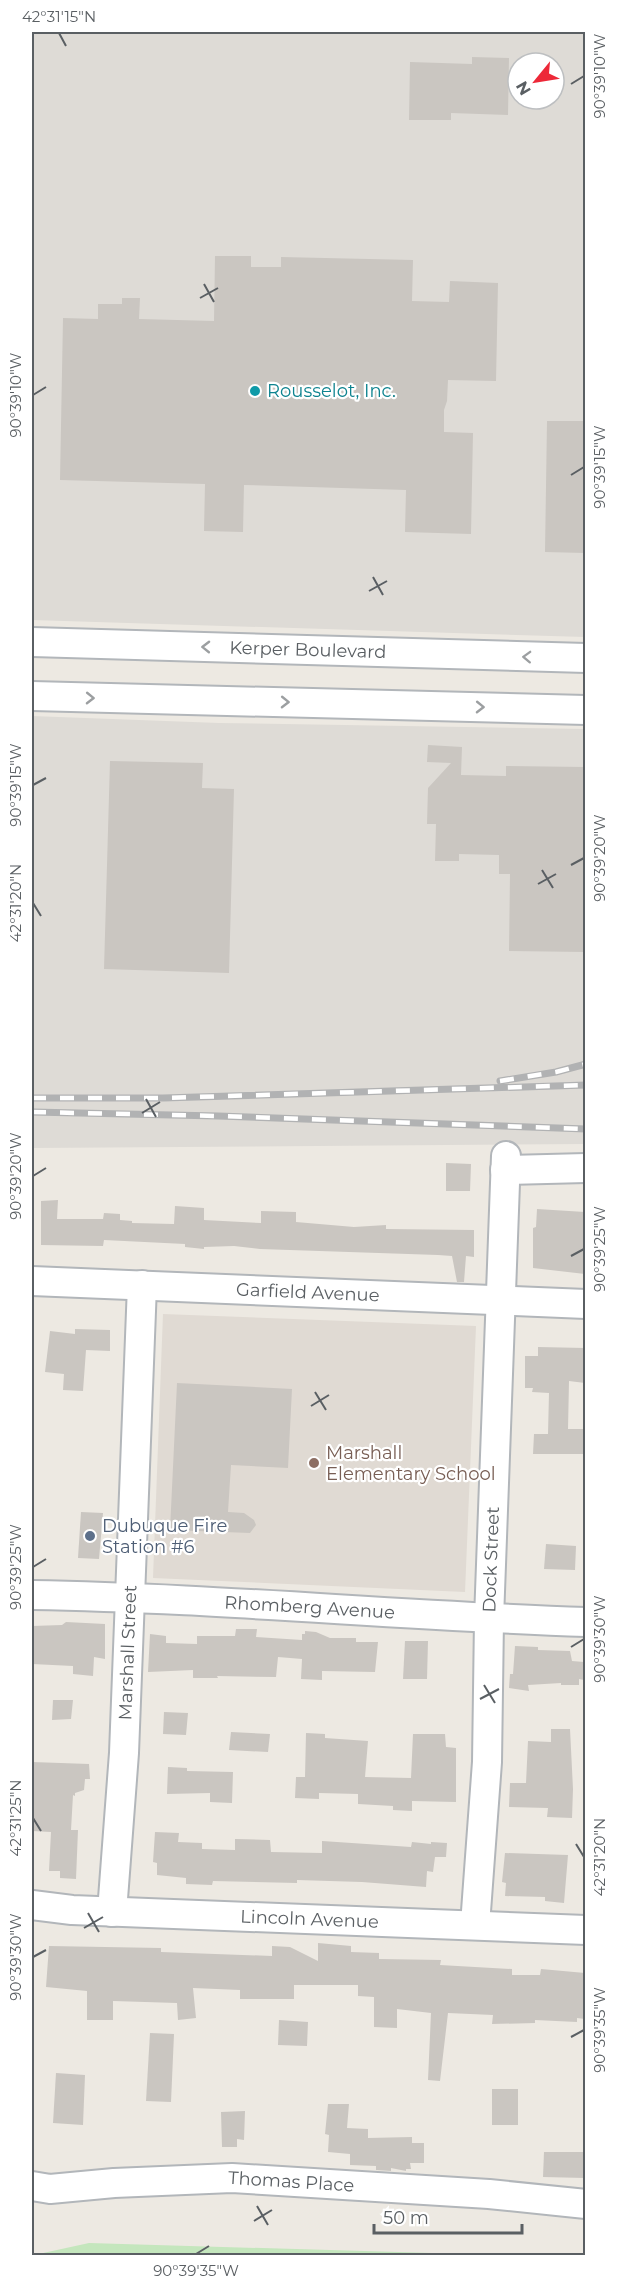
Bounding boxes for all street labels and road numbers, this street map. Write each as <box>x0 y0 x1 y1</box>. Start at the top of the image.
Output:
street label: Kerper Boulevard <box>229 637 387 663</box>
street label: Garfield Avenue <box>236 1278 380 1306</box>
street label: Dock Street <box>478 1506 504 1613</box>
street label: Marshall Street <box>114 1584 141 1721</box>
street label: Rhomberg Avenue <box>224 1591 396 1624</box>
street label: Lincoln Avenue <box>240 1906 379 1933</box>
street label: Thomas Place <box>228 2167 355 2197</box>

